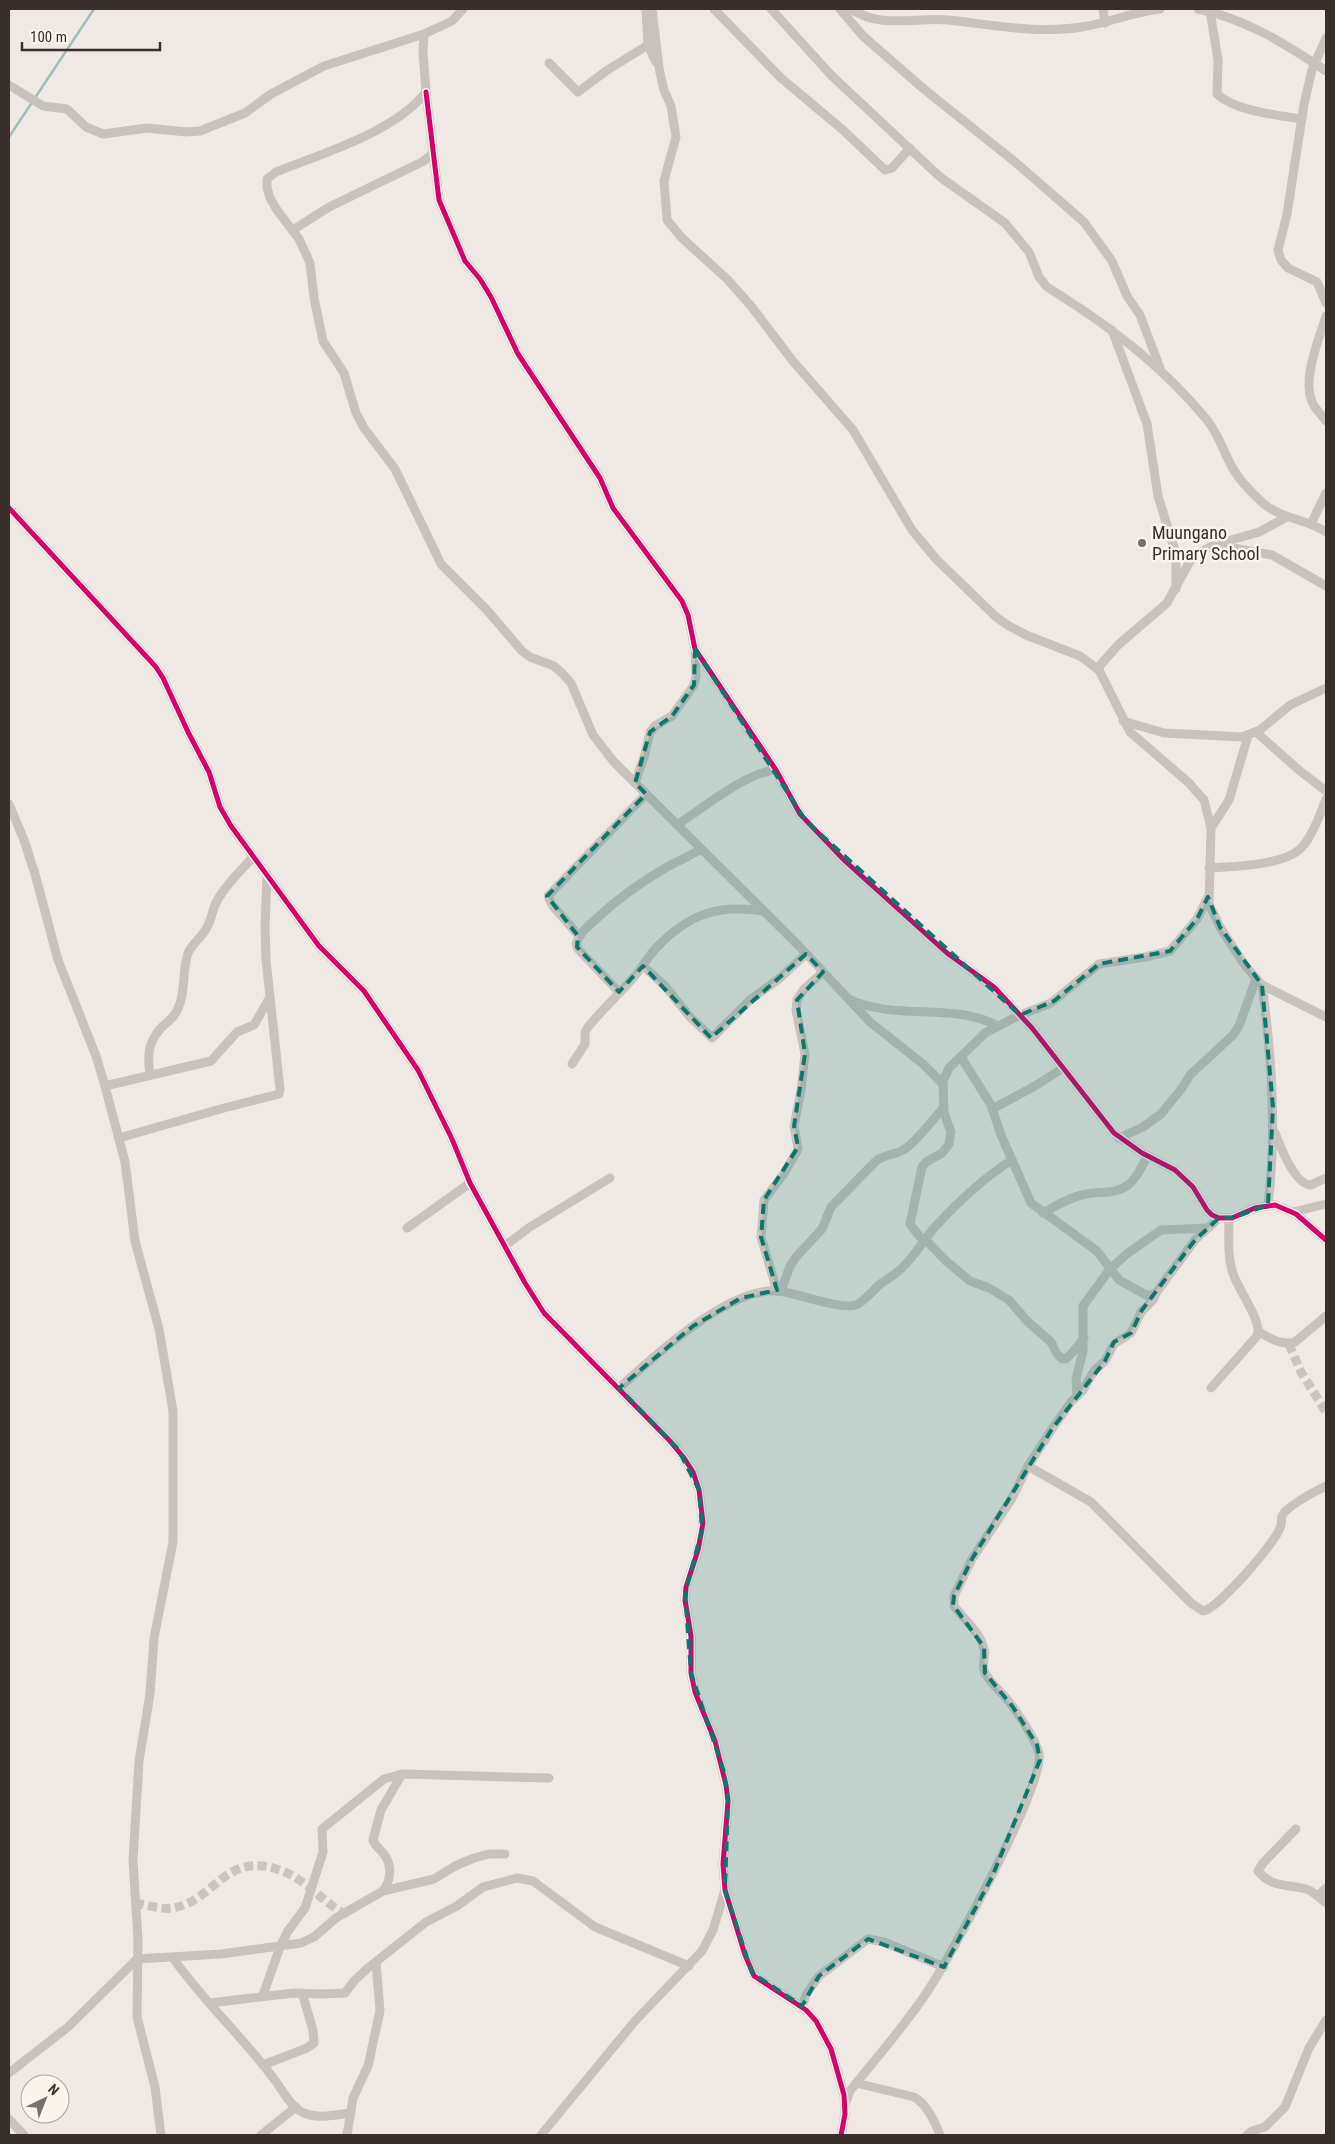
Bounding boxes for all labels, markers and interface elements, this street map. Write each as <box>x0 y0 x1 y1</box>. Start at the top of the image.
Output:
scale bar <box>22 20 160 52</box>
text: 100 m <box>30 28 67 46</box>
place label: Muungano Primary School <box>1152 522 1260 564</box>
marker: Muungano Primary School <box>1136 537 1148 549</box>
north arrow <box>20 2074 70 2124</box>
text: N <box>45 2081 62 2098</box>

